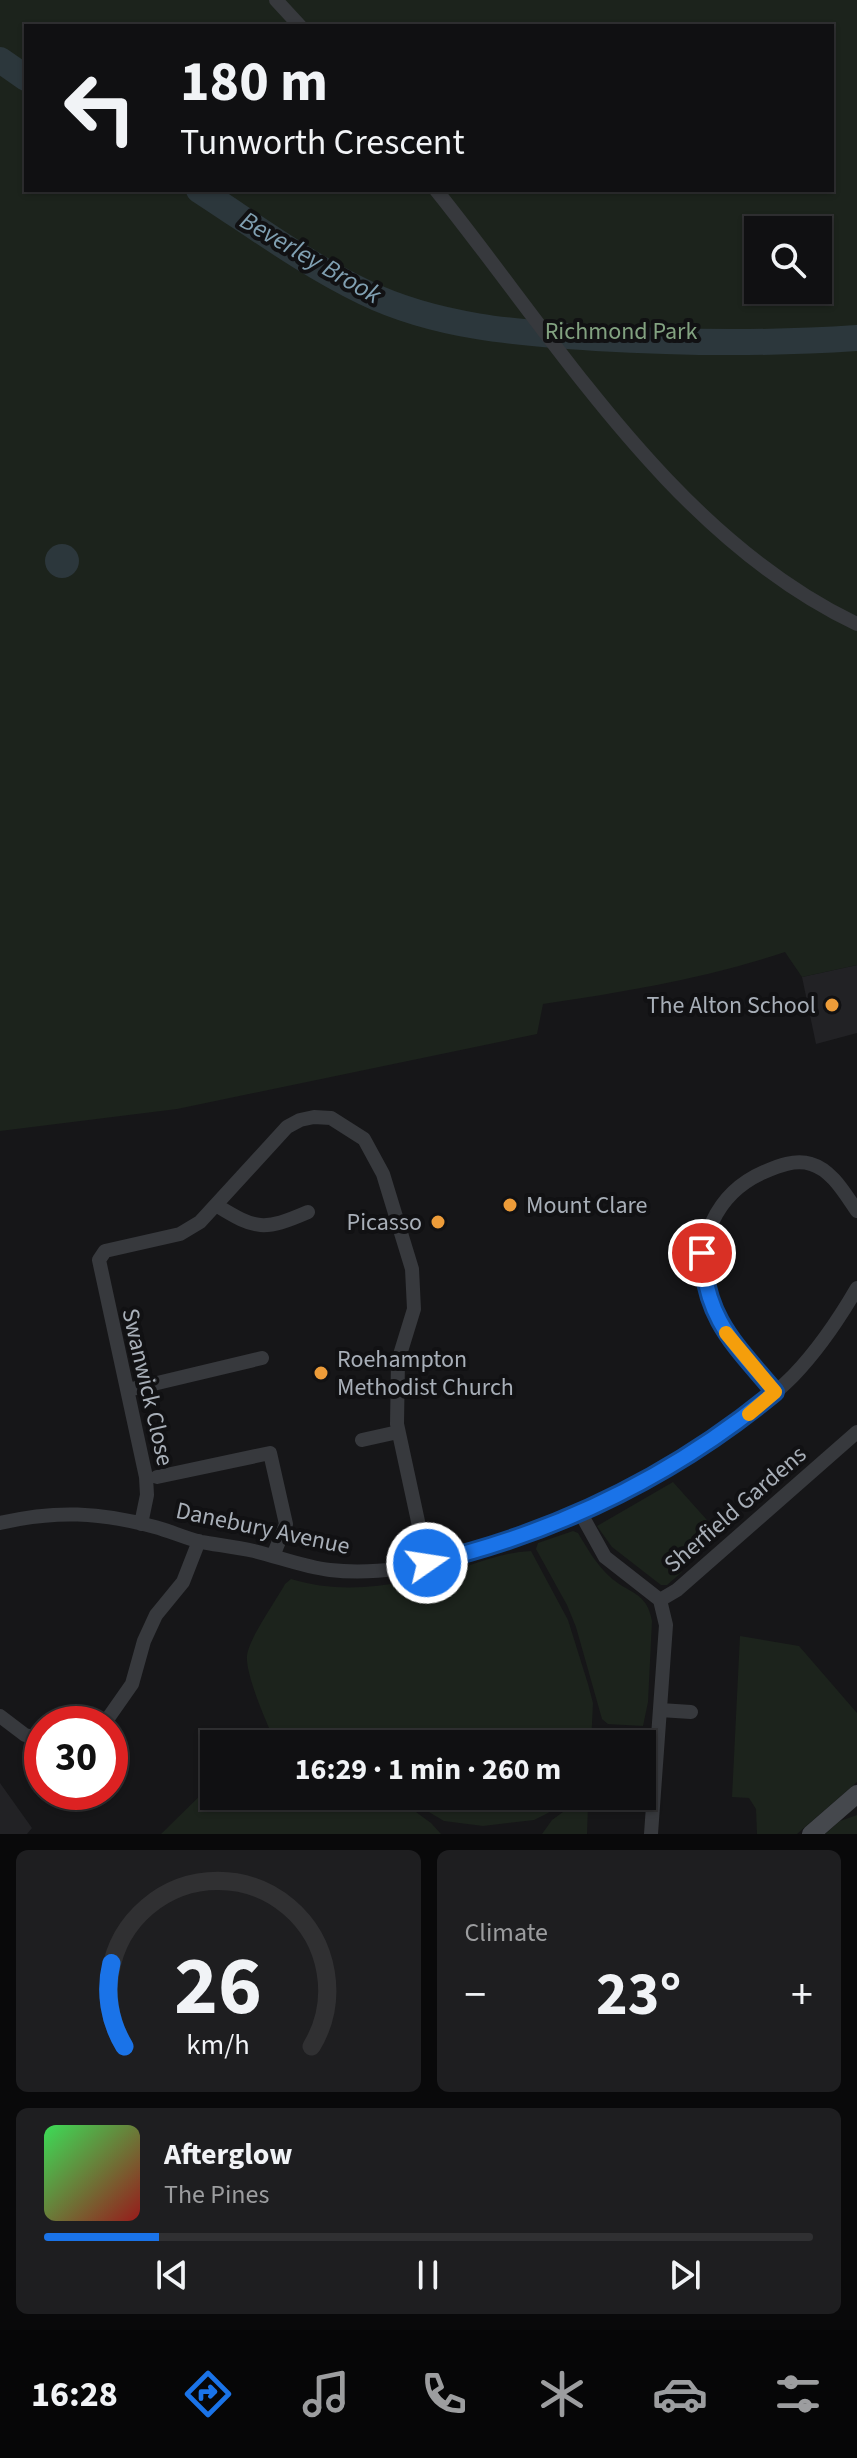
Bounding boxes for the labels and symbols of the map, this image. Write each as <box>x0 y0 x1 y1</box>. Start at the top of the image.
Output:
water label: Beverley Brook <box>233 202 389 313</box>
park label: Richmond Park <box>545 314 697 349</box>
place label: The Alton School <box>647 988 816 1023</box>
marker: The Alton School <box>823 996 841 1014</box>
place label: Mount Clare <box>526 1188 647 1223</box>
marker: Mount Clare <box>501 1196 519 1214</box>
place label: Picasso <box>347 1205 422 1240</box>
marker: Picasso <box>429 1213 447 1231</box>
pin <box>668 1219 736 1287</box>
street label: Swanwick Close <box>112 1305 183 1469</box>
place label: Roehampton Methodist Church <box>337 1342 514 1405</box>
marker: Roehampton Methodist Church <box>312 1364 330 1382</box>
street label: Sherfield Gardens <box>656 1438 814 1581</box>
street label: Danebury Avenue <box>173 1493 353 1564</box>
position arrow <box>385 1521 469 1605</box>
speed limit sign: 30 <box>24 1706 128 1810</box>

